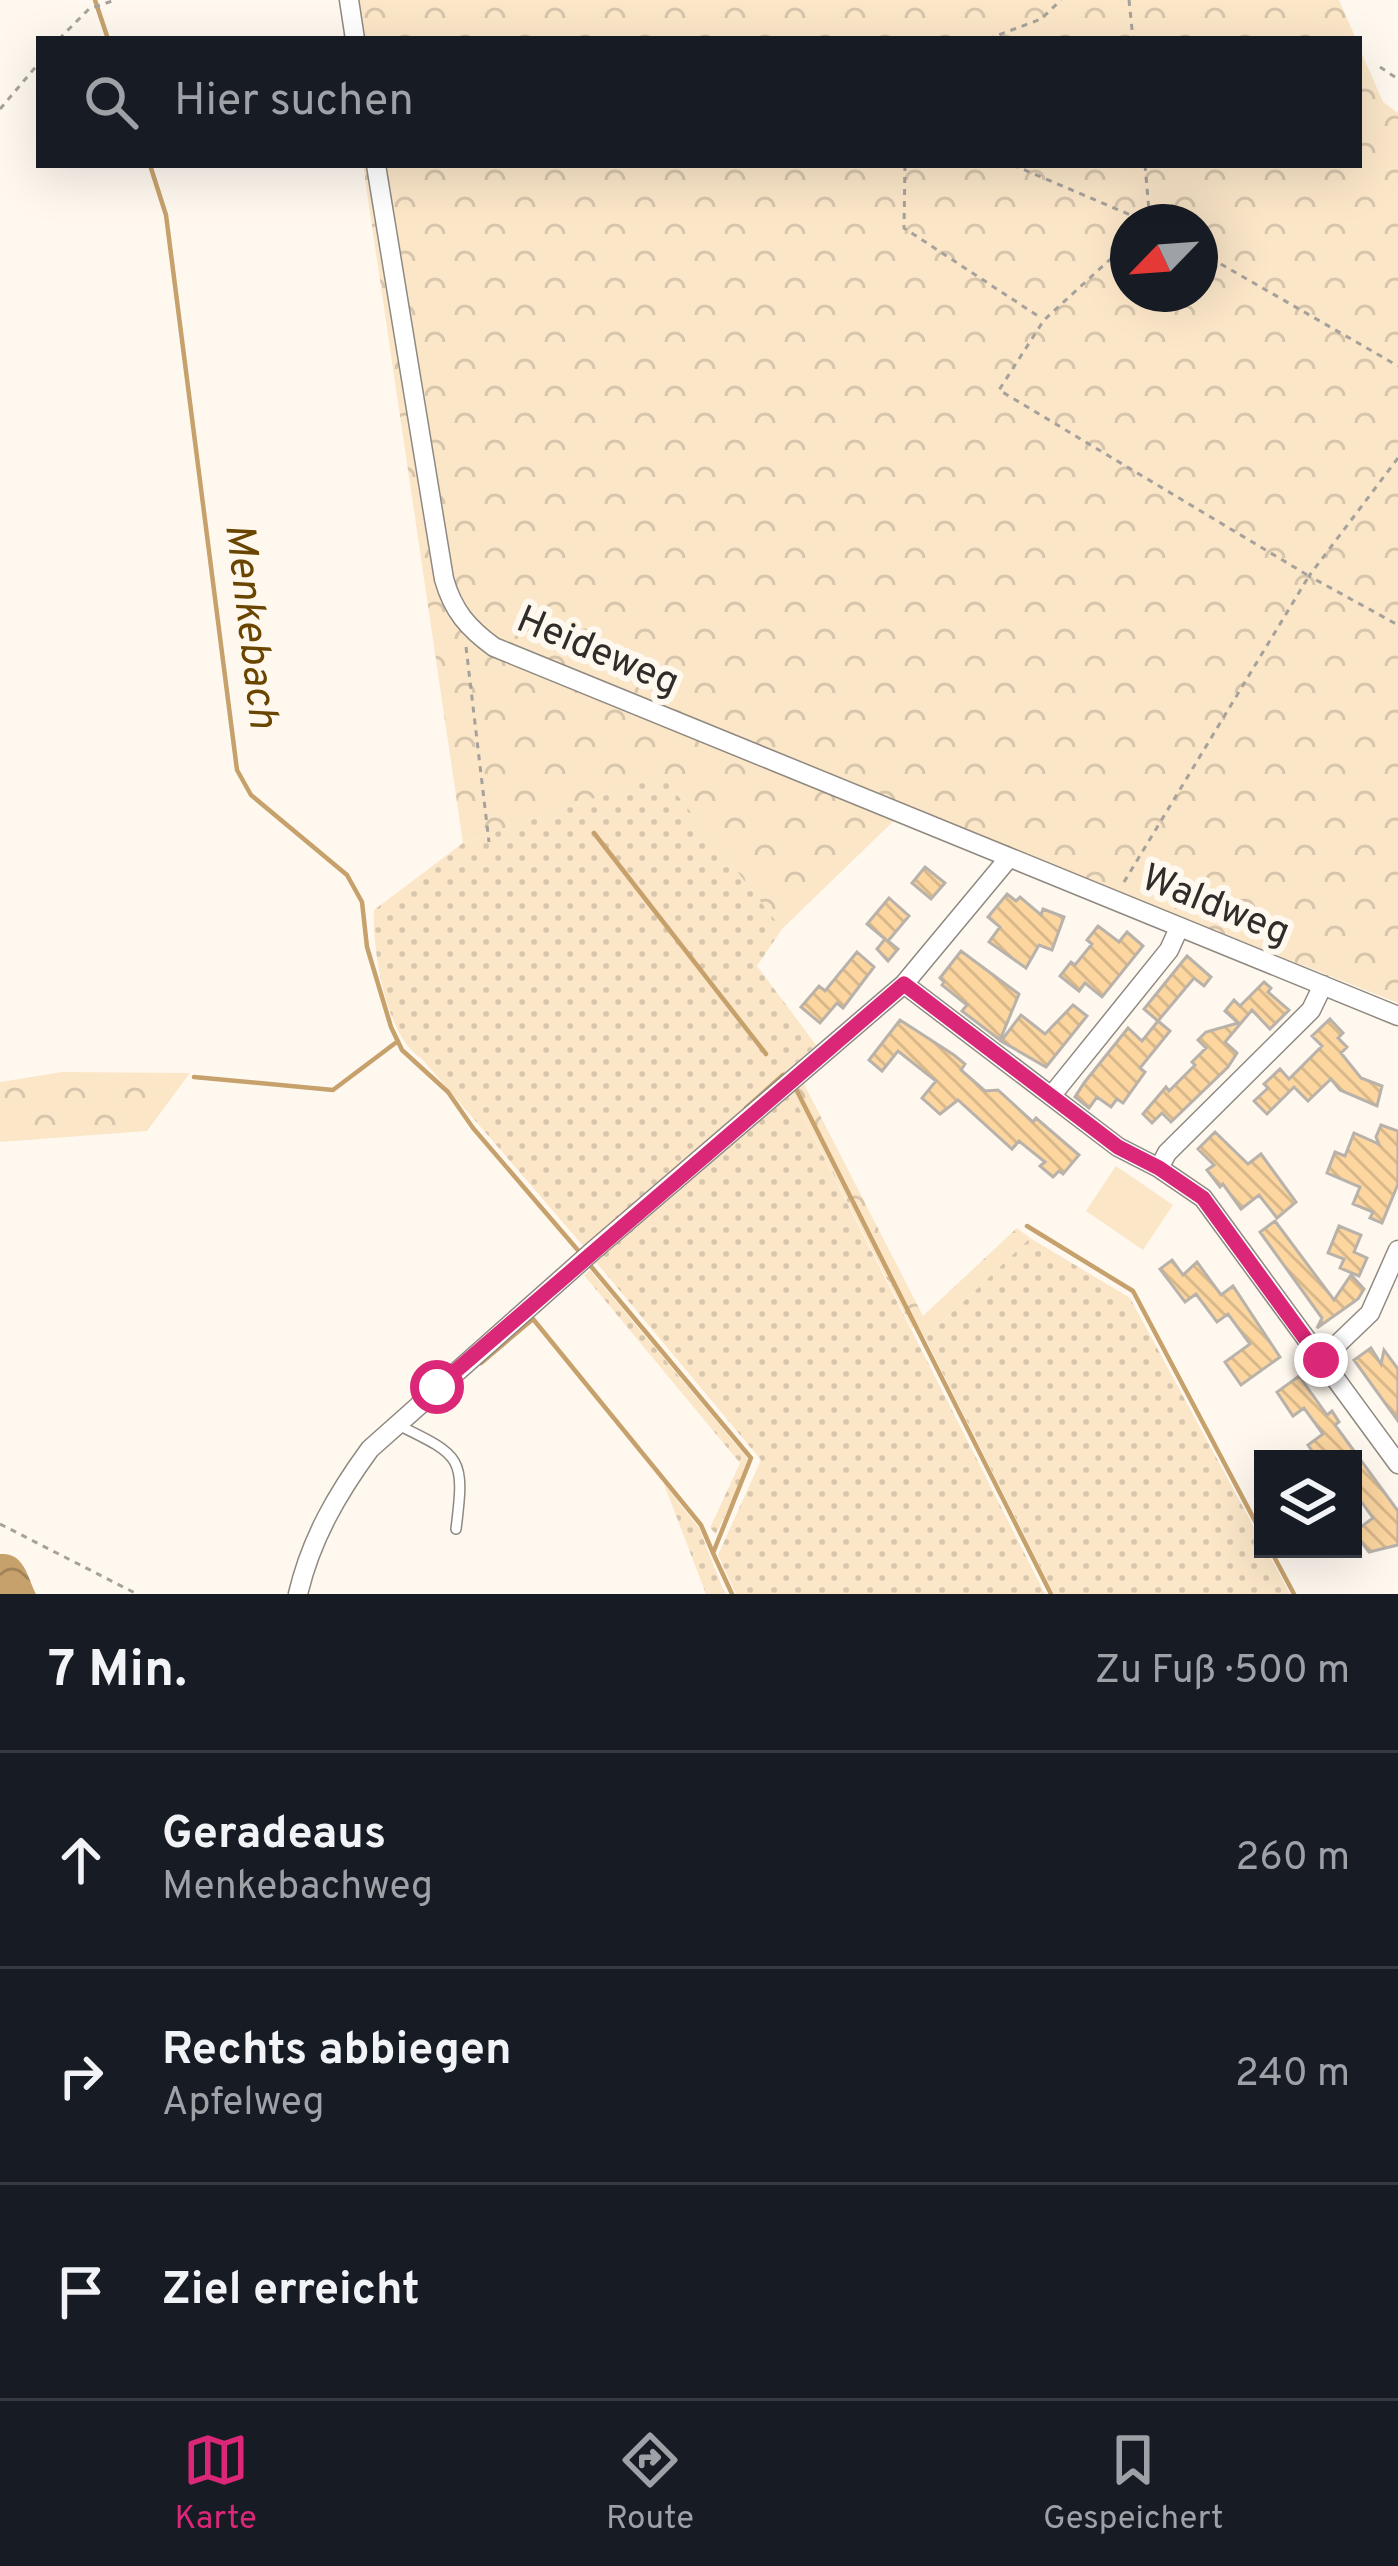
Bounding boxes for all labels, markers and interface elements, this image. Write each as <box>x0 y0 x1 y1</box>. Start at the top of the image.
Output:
search box <box>36 36 1362 168</box>
icon: search <box>78 69 144 135</box>
text: Hier suchen <box>174 74 414 131</box>
north arrow <box>1110 204 1218 312</box>
water label: Menkebach <box>210 520 288 732</box>
street label: Heideweg <box>508 597 686 709</box>
street label: Waldweg <box>1134 855 1296 959</box>
route end <box>1294 1333 1348 1387</box>
route start <box>410 1360 464 1414</box>
map controls <box>1254 1450 1362 1558</box>
button: layers <box>1254 1450 1362 1558</box>
text: 7 Min. <box>48 1640 187 1705</box>
text: Zu Fuß · 500 m <box>1095 1648 1350 1697</box>
text: Geradeaus <box>162 1807 386 1864</box>
icon: ahead <box>48 1827 114 1893</box>
text: 260 m <box>1236 1835 1350 1884</box>
text: Menkebachweg <box>162 1864 433 1913</box>
text: Rechts abbiegen <box>162 2023 512 2080</box>
icon: right <box>48 2043 114 2109</box>
text: 240 m <box>1235 2051 1350 2100</box>
text: Apfelweg <box>162 2080 325 2129</box>
icon: arrive <box>48 2259 114 2325</box>
text: Ziel erreicht <box>162 2263 420 2320</box>
tab: Karte <box>175 2427 257 2541</box>
tab: Route <box>606 2427 694 2541</box>
tab: Gespeichert <box>1043 2427 1223 2541</box>

